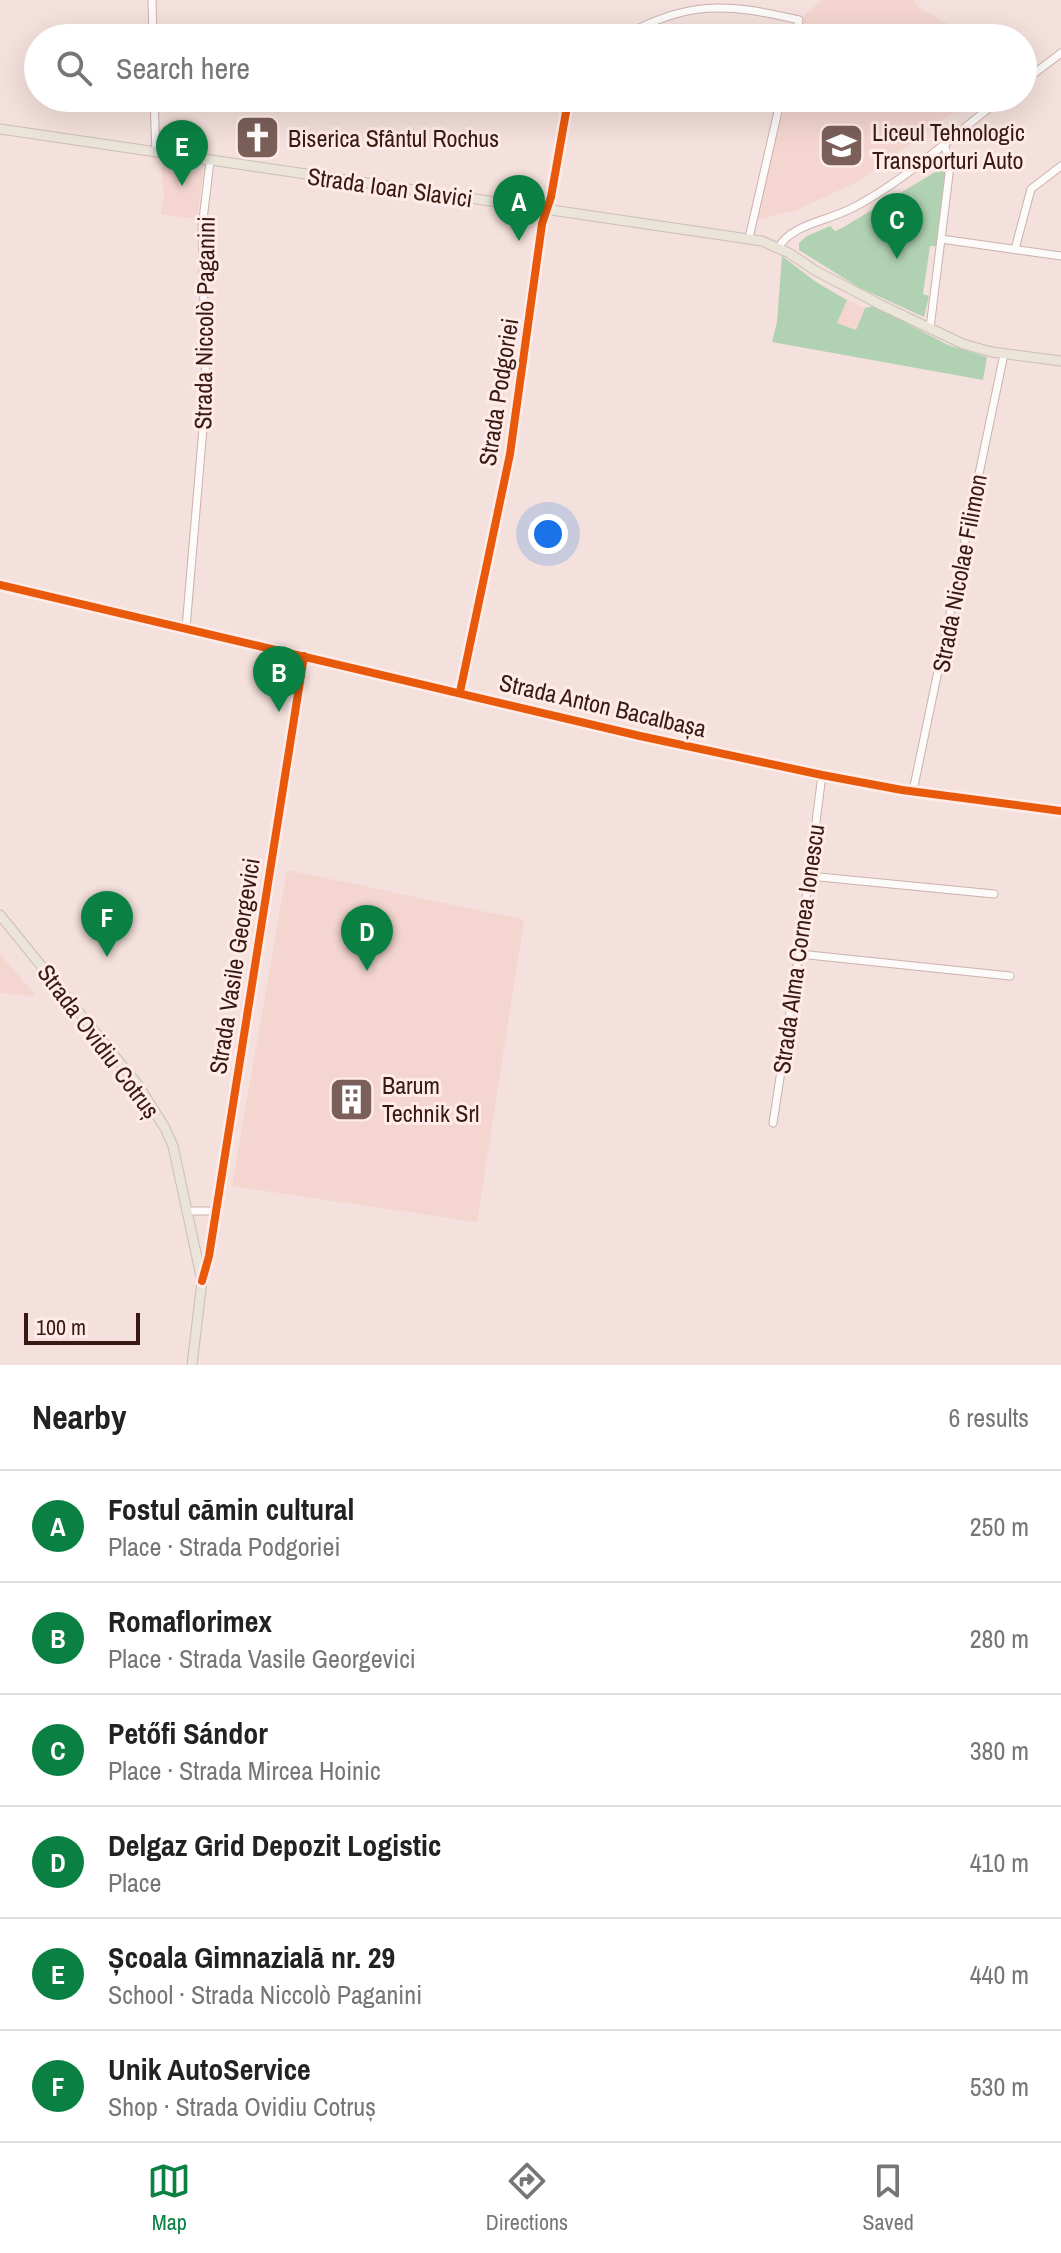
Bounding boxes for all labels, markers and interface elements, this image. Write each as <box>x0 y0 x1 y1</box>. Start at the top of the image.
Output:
search box <box>24 24 1037 112</box>
icon: search <box>52 46 96 90</box>
text: Search here <box>116 48 250 88</box>
church icon: Biserica Sfântul Rochus <box>233 114 281 162</box>
place label: Liceul Tehnologic Transporturi Auto <box>872 116 1025 176</box>
pin: E <box>156 120 208 186</box>
place label: Biserica Sfântul Rochus <box>288 122 499 154</box>
school or university icon: Liceul Tehnologic Transporturi Auto <box>817 122 865 170</box>
street label: Strada Ioan Slavici <box>305 160 475 214</box>
pin: A <box>493 175 545 241</box>
pin: C <box>871 193 923 259</box>
street label: Strada Niccolò Paganini <box>186 216 222 430</box>
street label: Strada Podgoriei <box>471 316 525 468</box>
street label: Strada Nicolae Filimon <box>924 471 994 675</box>
your location <box>528 514 568 554</box>
pin: B <box>253 646 305 712</box>
street label: Strada Anton Bacalbașa <box>497 666 710 744</box>
street label: Strada Alma Cornea Ionescu <box>765 822 831 1076</box>
street label: Strada Vasile Georgevici <box>201 856 267 1076</box>
pin: F <box>81 891 133 957</box>
pin: D <box>341 905 393 971</box>
street label: Strada Ovidiu Cotruș <box>31 958 167 1124</box>
place label: Barum Technik Srl <box>382 1069 479 1129</box>
building icon: Barum Technik Srl <box>327 1075 375 1123</box>
scale bar <box>24 1309 140 1345</box>
text: 100 m <box>36 1312 86 1342</box>
text: Nearby <box>32 1394 127 1440</box>
text: 6 results <box>948 1400 1029 1435</box>
text: Fostul cămin cultural <box>108 1489 354 1529</box>
text: A <box>50 1509 66 1544</box>
text: 250 m <box>970 1509 1029 1544</box>
text: Place · Strada Podgoriei <box>108 1529 340 1564</box>
text: Romaflorimex <box>108 1601 272 1641</box>
text: B <box>50 1621 66 1656</box>
text: 280 m <box>970 1621 1029 1656</box>
text: Place · Strada Vasile Georgevici <box>108 1641 416 1676</box>
text: Petőfi Sándor <box>108 1713 268 1753</box>
text: C <box>50 1733 66 1768</box>
text: 380 m <box>970 1733 1029 1768</box>
text: Place · Strada Mircea Hoinic <box>108 1753 381 1788</box>
text: Delgaz Grid Depozit Logistic <box>108 1825 442 1865</box>
text: D <box>50 1845 66 1880</box>
text: 410 m <box>970 1845 1029 1880</box>
text: Place <box>108 1865 161 1900</box>
text: Școala Gimnazială nr. 29 <box>108 1937 395 1977</box>
text: E <box>51 1957 65 1992</box>
text: 440 m <box>970 1957 1029 1992</box>
text: School · Strada Niccolò Paganini <box>108 1977 422 2012</box>
text: Unik AutoService <box>108 2049 311 2089</box>
text: F <box>51 2069 65 2104</box>
text: 530 m <box>970 2069 1029 2104</box>
text: Shop · Strada Ovidiu Cotruș <box>108 2089 376 2124</box>
tab: Map <box>147 2159 191 2237</box>
tab: Directions <box>486 2159 568 2237</box>
tab: Saved <box>863 2159 914 2237</box>

